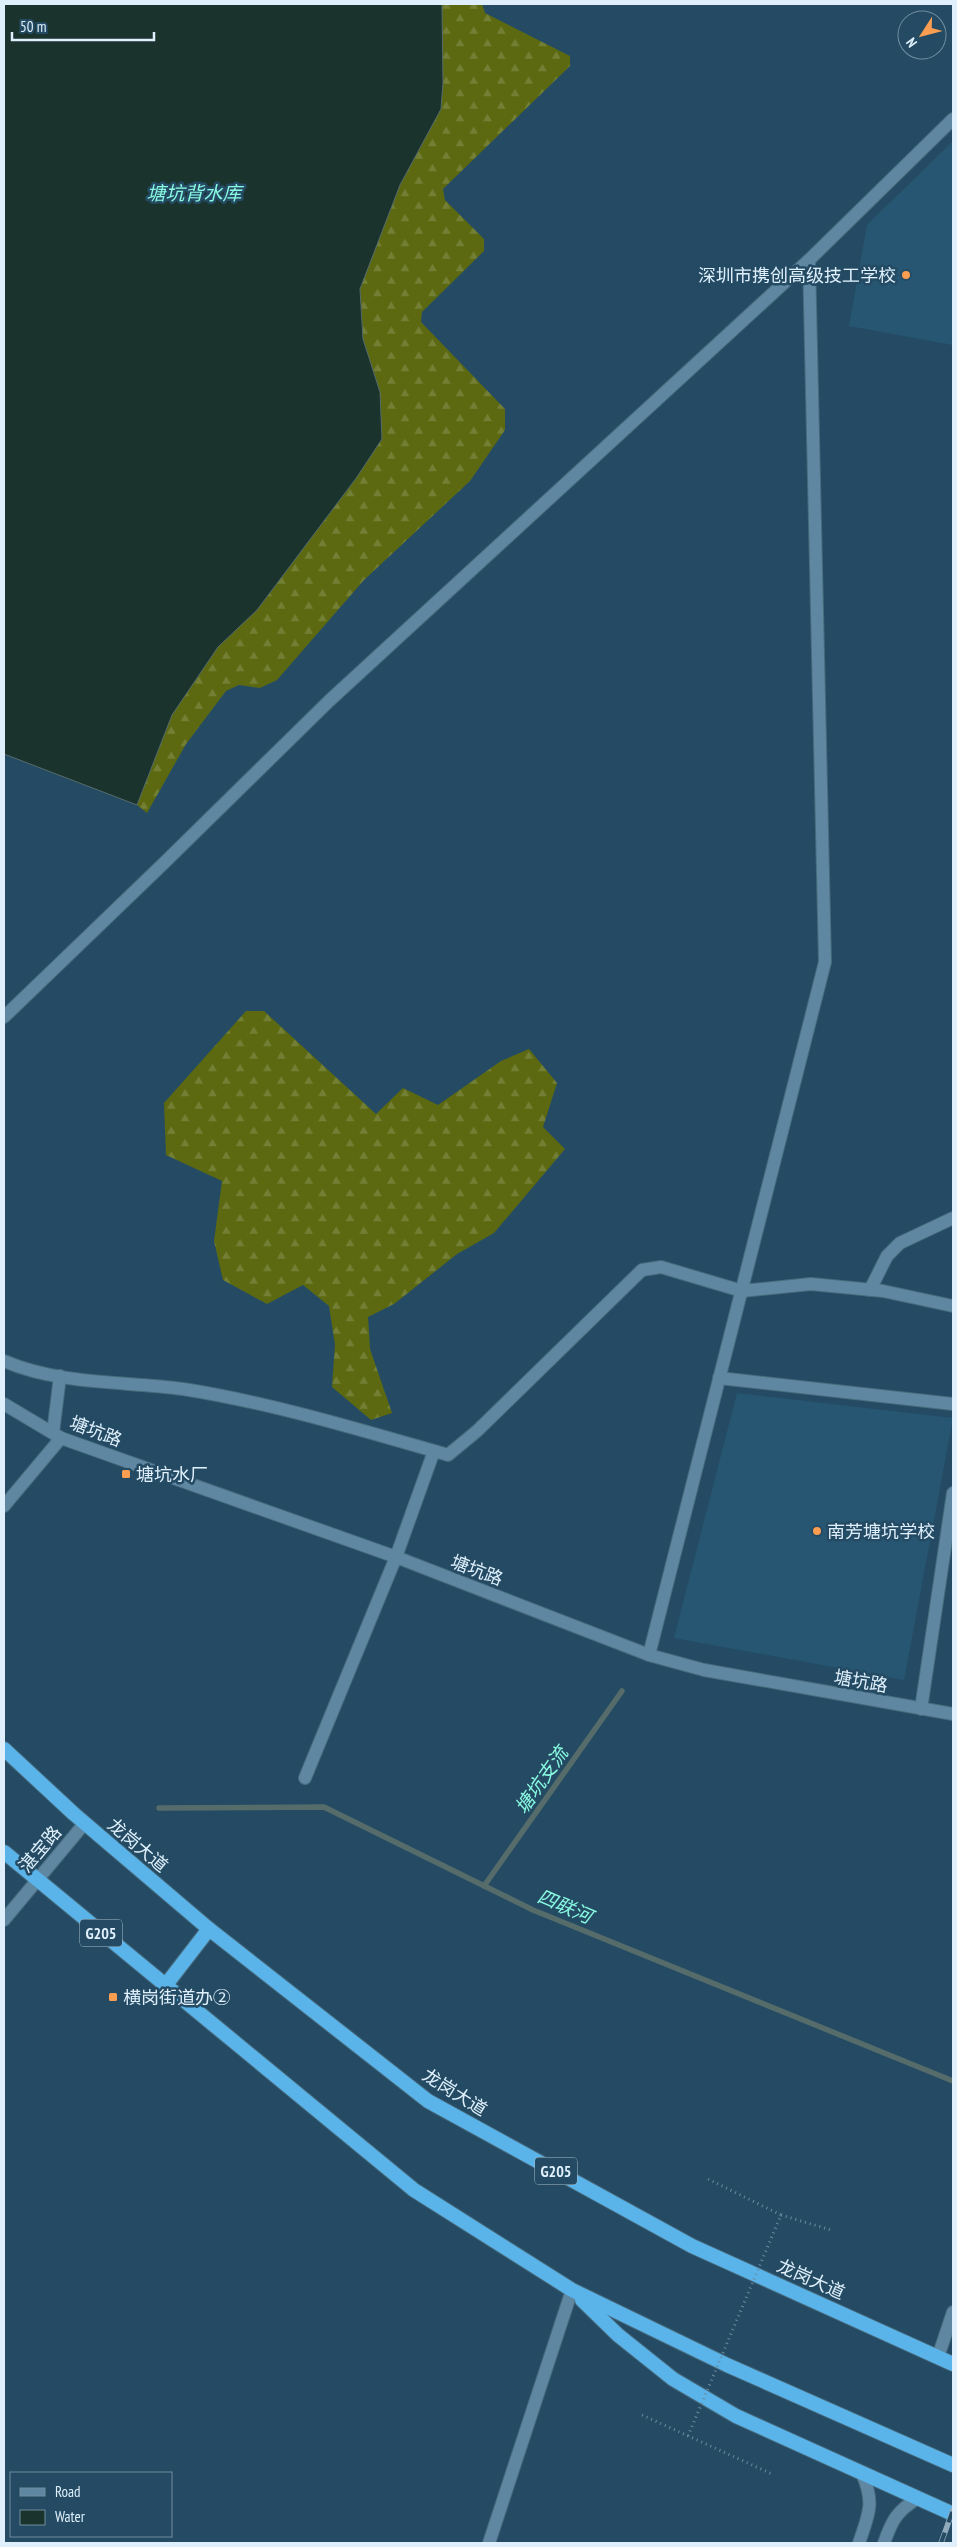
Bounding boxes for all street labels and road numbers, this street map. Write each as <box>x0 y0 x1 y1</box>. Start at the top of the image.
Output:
street label: 塘坑路 <box>67 1411 125 1451</box>
street label: 塘坑路 <box>448 1550 506 1590</box>
street label: 塘坑路 <box>832 1665 890 1697</box>
street label: 龙岗大道 <box>103 1813 173 1877</box>
street label: 湛宝路 <box>14 1821 66 1877</box>
road number: G205 <box>80 1920 122 1946</box>
street label: 龙岗大道 <box>418 2063 492 2121</box>
road number: G205 <box>535 2158 577 2184</box>
street label: 龙岗大道 <box>773 2254 849 2304</box>

